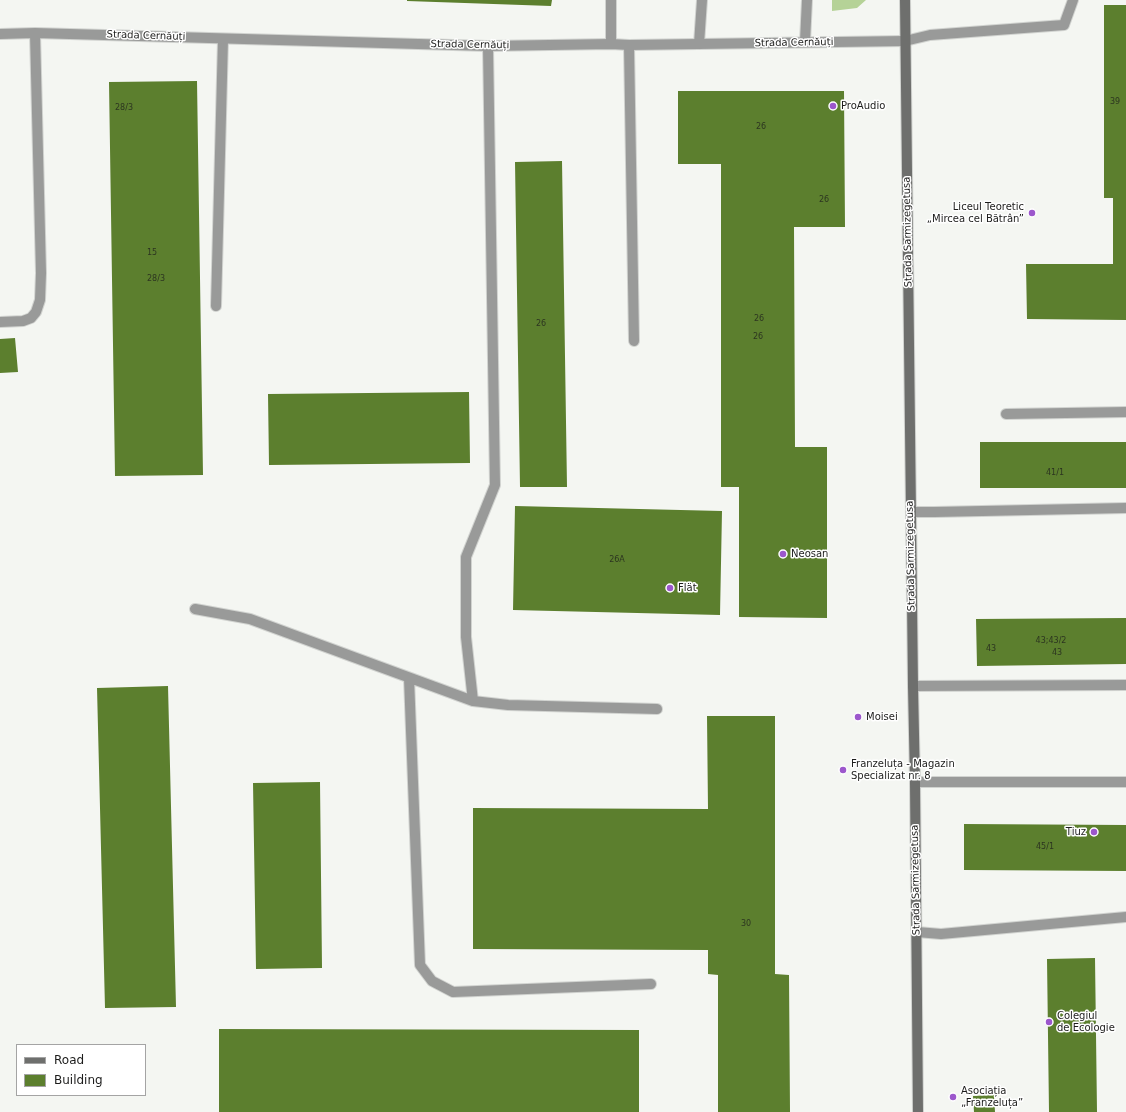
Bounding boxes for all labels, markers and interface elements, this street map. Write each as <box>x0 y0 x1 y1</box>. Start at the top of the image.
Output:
street label: Strada Cernăuți <box>106 29 186 43</box>
street label: Strada Cernăuți <box>755 36 833 50</box>
street label: Strada Cernăuți <box>431 38 509 52</box>
house number: 39 <box>1110 97 1120 107</box>
place label: ProAudio <box>841 100 885 112</box>
marker: ProAudio <box>828 101 838 111</box>
house number: 28/3 <box>115 103 133 113</box>
house number: 26 <box>756 122 766 132</box>
street label: Strada Sarmizegetusa <box>901 177 915 287</box>
house number: 26 <box>819 195 829 205</box>
place label: Liceul Teoretic „Mircea cel Bătrân” <box>927 201 1024 224</box>
marker: Liceul Teoretic „Mircea cel Bătrân” <box>1027 208 1037 218</box>
house number: 15 <box>147 248 157 258</box>
house number: 28/3 <box>147 274 165 284</box>
house number: 26 <box>754 314 764 324</box>
house number: 26 <box>536 319 546 329</box>
house number: 26 <box>753 332 763 342</box>
house number: 41/1 <box>1046 468 1064 478</box>
street label: Strada Sarmizegetusa <box>904 501 918 611</box>
place label: Neosan <box>791 548 828 560</box>
marker: Neosan <box>778 549 788 559</box>
house number: 26A <box>609 555 625 565</box>
place label: Flät <box>678 582 697 594</box>
marker: Flät <box>665 583 675 593</box>
house number: 43;43/2 <box>1036 636 1066 646</box>
house number: 43 <box>986 644 996 654</box>
house number: 43 <box>1052 648 1062 658</box>
place label: Moisei <box>866 711 898 723</box>
marker: Moisei <box>853 712 863 722</box>
place label: Franzeluța - Magazin Specializat nr. 8 <box>851 758 955 782</box>
marker: Franzeluța - Magazin Specializat nr. 8 <box>838 765 848 775</box>
street label: Strada Sarmizegetusa <box>909 825 923 935</box>
place label: Tiuz <box>1066 826 1086 838</box>
marker: Tiuz <box>1089 827 1099 837</box>
house number: 45/1 <box>1036 842 1054 852</box>
house number: 30 <box>741 919 751 929</box>
place label: Colegiul de Ecologie <box>1057 1010 1115 1034</box>
marker: Colegiul de Ecologie <box>1044 1017 1054 1027</box>
legend <box>16 1044 146 1096</box>
text: Road <box>54 1053 84 1067</box>
text: Building <box>54 1073 103 1087</box>
place label: Asociația „Franzeluța” <box>961 1085 1023 1108</box>
marker: Asociația „Franzeluța” <box>948 1092 958 1102</box>

